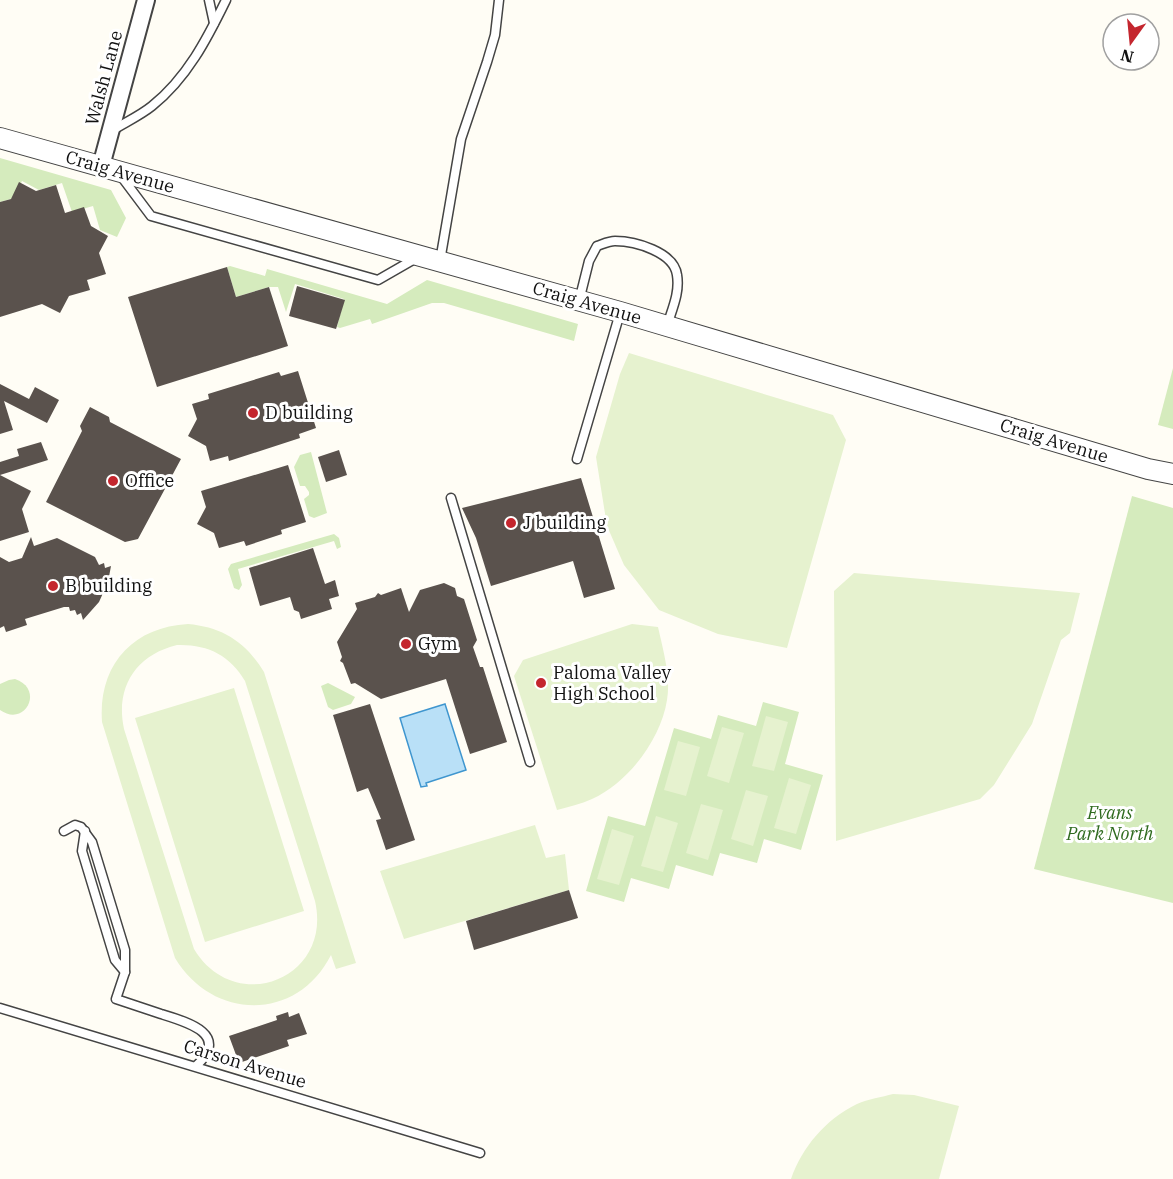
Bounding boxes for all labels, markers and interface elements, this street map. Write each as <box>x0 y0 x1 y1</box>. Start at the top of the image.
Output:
north arrow <box>1101 12 1161 72</box>
street label: Walsh Lane <box>80 28 127 128</box>
text: N <box>1118 45 1136 68</box>
street label: Craig Avenue <box>63 145 177 198</box>
street label: Craig Avenue <box>530 276 644 329</box>
place label: D building <box>265 401 353 424</box>
marker: D building <box>246 406 260 420</box>
street label: Craig Avenue <box>997 413 1111 468</box>
place label: Office <box>125 469 174 492</box>
marker: Office <box>106 474 120 488</box>
place label: J building <box>523 511 606 534</box>
marker: J building <box>504 516 518 530</box>
place label: B building <box>65 574 152 597</box>
marker: B building <box>46 579 60 593</box>
place label: Gym <box>418 632 458 655</box>
marker: Gym <box>399 637 413 651</box>
place label: Paloma Valley High School <box>553 661 671 705</box>
marker: Paloma Valley High School <box>534 676 548 690</box>
park label: Evans Park North <box>1066 801 1154 845</box>
street label: Carson Avenue <box>181 1034 309 1093</box>

